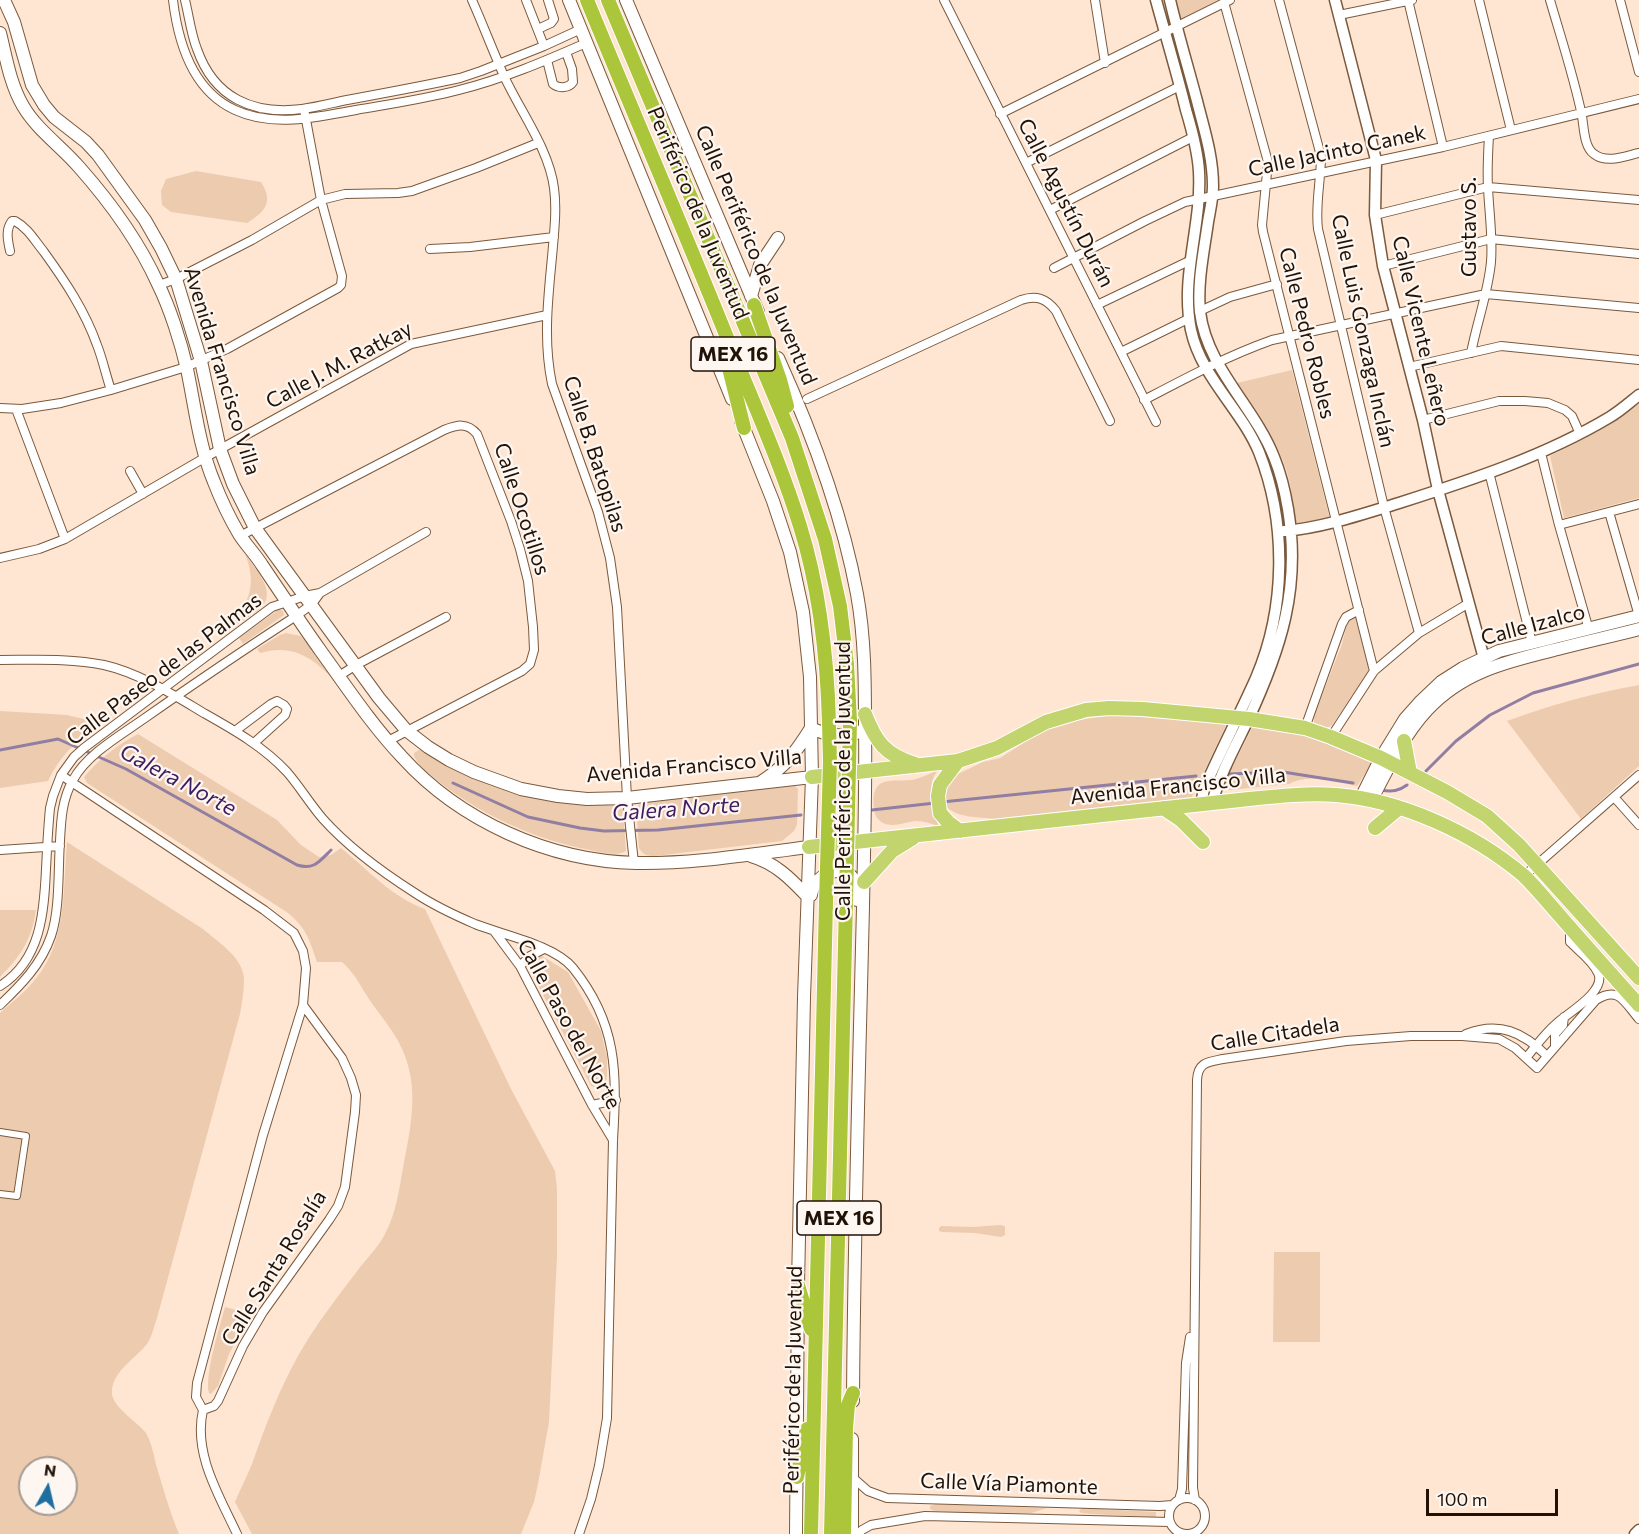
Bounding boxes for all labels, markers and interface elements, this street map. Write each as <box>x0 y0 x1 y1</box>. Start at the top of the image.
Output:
street label: Periférico de la Juventud <box>642 103 754 323</box>
street label: Calle Agustín Durán <box>1013 114 1119 292</box>
street label: Calle Jacinto Canek <box>1246 120 1428 182</box>
street label: Calle Periférico de la Juventud <box>690 121 822 389</box>
street label: Gustavo S. <box>1456 177 1482 277</box>
street label: Calle Luis Gonzaga Inclán <box>1326 212 1400 450</box>
street label: Calle Vicente Leñero <box>1387 233 1455 429</box>
street label: Calle Pedro Robles <box>1273 245 1341 421</box>
street label: Avenida Francisco Villa <box>178 264 266 478</box>
street label: Calle J. M. Ratkay <box>262 316 416 414</box>
road number: MEX 16 <box>691 337 775 371</box>
street label: Calle B. Batopilas <box>558 373 632 535</box>
street label: Calle Ocotillos <box>489 440 555 578</box>
street label: Calle Paseo de las Palmas <box>61 587 267 751</box>
street label: Calle Izalco <box>1478 599 1588 651</box>
street label: Calle Periférico de la Juventud <box>830 641 856 921</box>
water label: Galera Norte <box>115 738 241 822</box>
street label: Avenida Francisco Villa <box>585 744 803 788</box>
street label: Avenida Francisco Villa <box>1069 762 1287 810</box>
water label: Galera Norte <box>611 791 741 827</box>
street label: Calle Paso del Norte <box>512 935 626 1113</box>
street label: Calle Citadela <box>1209 1011 1341 1057</box>
street label: Calle Santa Rosalía <box>216 1186 332 1350</box>
road number: MEX 16 <box>797 1201 881 1235</box>
street label: Periférico de la Juventud <box>778 1265 808 1495</box>
north arrow <box>18 1456 78 1516</box>
text: N <box>43 1459 58 1480</box>
street label: Calle Vía Piamonte <box>920 1468 1098 1500</box>
scale bar <box>1429 1477 1561 1515</box>
text: 100 m <box>1437 1488 1487 1510</box>

